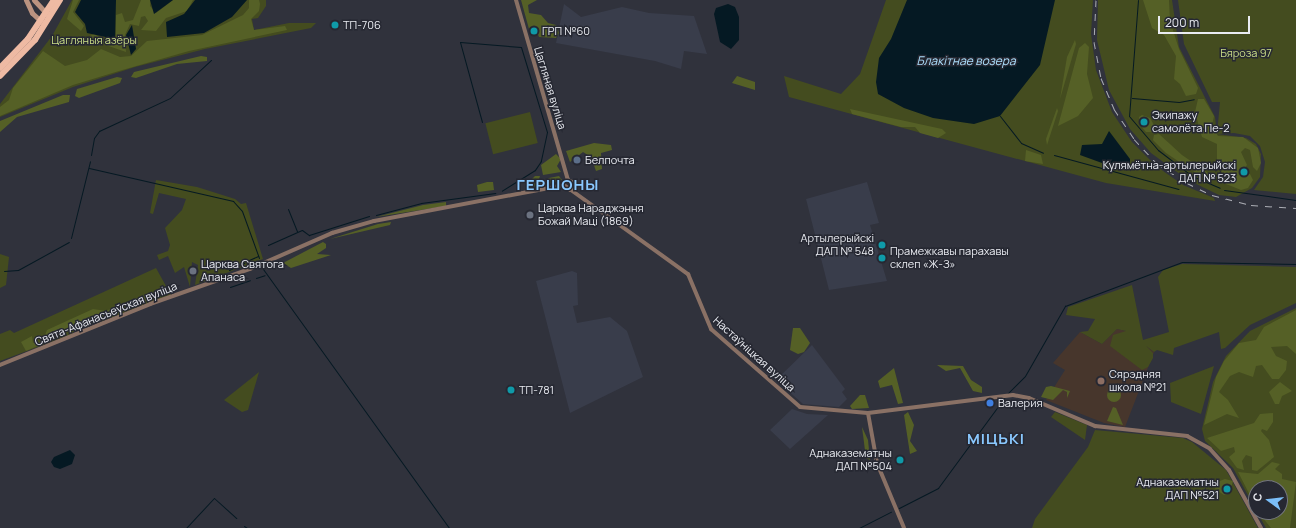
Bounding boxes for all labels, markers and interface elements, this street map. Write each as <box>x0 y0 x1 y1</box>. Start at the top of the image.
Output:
scale bar <box>1160 8 1252 34</box>
text: 200 m <box>1165 14 1199 31</box>
place label: ТП-706 <box>343 18 381 32</box>
marker: ТП-706 <box>330 20 340 30</box>
place label: ГРП №60 <box>542 24 590 38</box>
marker: ГРП №60 <box>529 26 539 36</box>
park label: Цагляныя азёры <box>51 33 137 47</box>
street label: Цагляная вуліца <box>531 45 569 131</box>
park label: Бяроза 97 <box>1220 46 1272 60</box>
water label: Блакітнае возера <box>916 54 1016 68</box>
place label: Экипажу самолёта Пе-2 <box>1152 109 1230 135</box>
marker: Экипажу самолёта Пе-2 <box>1139 117 1149 127</box>
place label: Белпочта <box>585 153 635 167</box>
marker: Белпочта <box>572 155 582 165</box>
place label: Кулямётна-артылерыйскі ДАП № 523 <box>1103 159 1236 185</box>
marker: Кулямётна-артылерыйскі ДАП № 523 <box>1239 167 1249 177</box>
district label: ГЕРШОНЫ <box>517 176 599 194</box>
place label: Царква Нараджэння Божай Маці (1869) <box>538 202 644 228</box>
marker: Царква Нараджэння Божай Маці (1869) <box>525 210 535 220</box>
place label: Артылерыйскі ДАП № 548 <box>801 232 874 258</box>
marker: Артылерыйскі ДАП № 548 <box>877 240 887 250</box>
place label: Прамежкавы парахавы склеп «Ж-З» <box>890 245 1009 271</box>
marker: Прамежкавы парахавы склеп «Ж-З» <box>877 253 887 263</box>
place label: Царква Святога Апанаса <box>201 258 284 284</box>
marker: Царква Святога Апанаса <box>188 266 198 276</box>
street label: Свята-Афанасьеўская вуліца <box>33 279 179 349</box>
street label: Настаўніцкая вуліца <box>710 314 798 394</box>
place label: Сярэдняя школа №21 <box>1109 368 1167 394</box>
marker: Сярэдняя школа №21 <box>1096 376 1106 386</box>
place label: ТП-781 <box>519 383 554 397</box>
marker: ТП-781 <box>506 385 516 395</box>
place label: Валерия <box>998 396 1042 410</box>
marker: Валерия <box>985 398 995 408</box>
district label: МІЦЬКІ <box>967 430 1025 448</box>
place label: Аднаказематны ДАП №504 <box>809 447 892 473</box>
marker: Аднаказематны ДАП №504 <box>895 455 905 465</box>
place label: Аднаказематны ДАП №521 <box>1136 476 1219 502</box>
north arrow <box>1248 480 1288 520</box>
marker: Аднаказематны ДАП №521 <box>1222 484 1232 494</box>
text: С <box>1249 491 1265 503</box>

